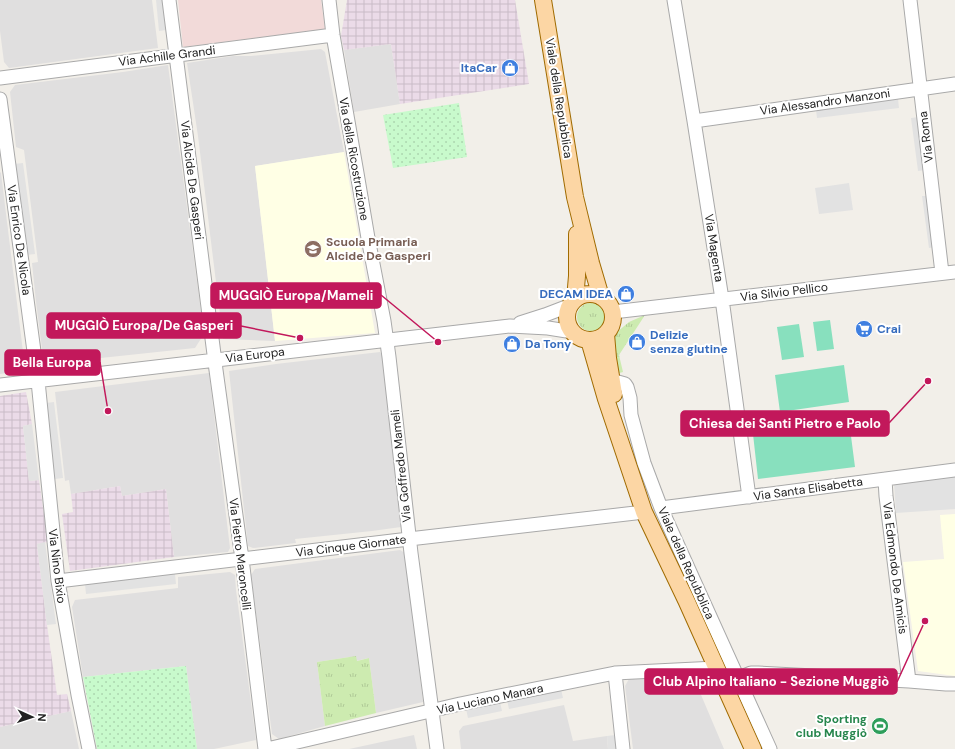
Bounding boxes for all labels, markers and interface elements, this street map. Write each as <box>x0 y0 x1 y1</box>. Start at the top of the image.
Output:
street label: Viale della Repubblica <box>542 37 576 159</box>
street label: Via Achille Grandi <box>118 42 217 70</box>
shop icon: ItaCar <box>500 58 520 78</box>
place label: ItaCar <box>461 60 497 76</box>
street label: Via Alessandro Manzoni <box>759 85 891 119</box>
street label: Via della Ricostruzione <box>335 96 373 222</box>
street label: Via Roma <box>915 110 937 164</box>
street label: Via Alcide De Gasperi <box>177 119 207 241</box>
street label: Via Enrico De Nicola <box>3 184 35 296</box>
street label: Via Magenta <box>701 213 727 283</box>
place label: Scuola Primaria Alcide De Gasperi <box>326 234 431 264</box>
school or university icon: Scuola Primaria Alcide De Gasperi <box>303 239 323 259</box>
street label: Via Silvio Pellico <box>739 279 829 305</box>
callout: MUGGIÒ Europa/Mameli <box>211 283 381 308</box>
shop icon: DECAM IDEA <box>616 284 636 304</box>
text: MUGGIÒ Europa/Mameli <box>219 286 373 304</box>
place label: DECAM IDEA <box>540 286 613 302</box>
callout: MUGGIÒ Europa/De Gasperi <box>47 313 241 338</box>
text: MUGGIÒ Europa/De Gasperi <box>55 316 233 334</box>
supermarket icon: Crai <box>854 319 874 339</box>
place label: Crai <box>877 321 901 337</box>
place label: Delizie senza glutine <box>650 327 728 357</box>
shop icon: Delizie senza glutine <box>627 332 647 352</box>
shop icon: Da Tony <box>502 334 522 354</box>
place label: Da Tony <box>525 336 572 352</box>
street label: Via Europa <box>224 343 286 367</box>
callout: Bella Europa <box>5 350 100 375</box>
text: Bella Europa <box>13 354 91 371</box>
street label: Via Goffredo Mameli <box>387 409 415 523</box>
callout: Chiesa dei Santi Pietro e Paolo <box>681 411 889 436</box>
text: Chiesa dei Santi Pietro e Paolo <box>689 415 881 432</box>
street label: Via Santa Elisabetta <box>752 473 864 505</box>
street label: Via Pietro Maroncelli <box>225 497 255 611</box>
street label: Via Edmondo De Amicis <box>879 501 911 635</box>
street label: Viale della Repubblica <box>654 504 718 622</box>
street label: Via Nino Bixio <box>44 528 70 604</box>
street label: Via Cinque Giornate <box>295 531 408 561</box>
callout: Club Alpino Italiano - Sezione Muggiò <box>645 669 897 694</box>
text: Club Alpino Italiano - Sezione Muggiò <box>653 673 889 690</box>
street label: Via Luciano Manara <box>435 680 545 718</box>
north arrow <box>12 697 52 737</box>
place label: Sporting club Muggiò <box>796 711 867 741</box>
text: N <box>35 713 49 722</box>
sports icon: Sporting club Muggiò <box>870 716 890 736</box>

